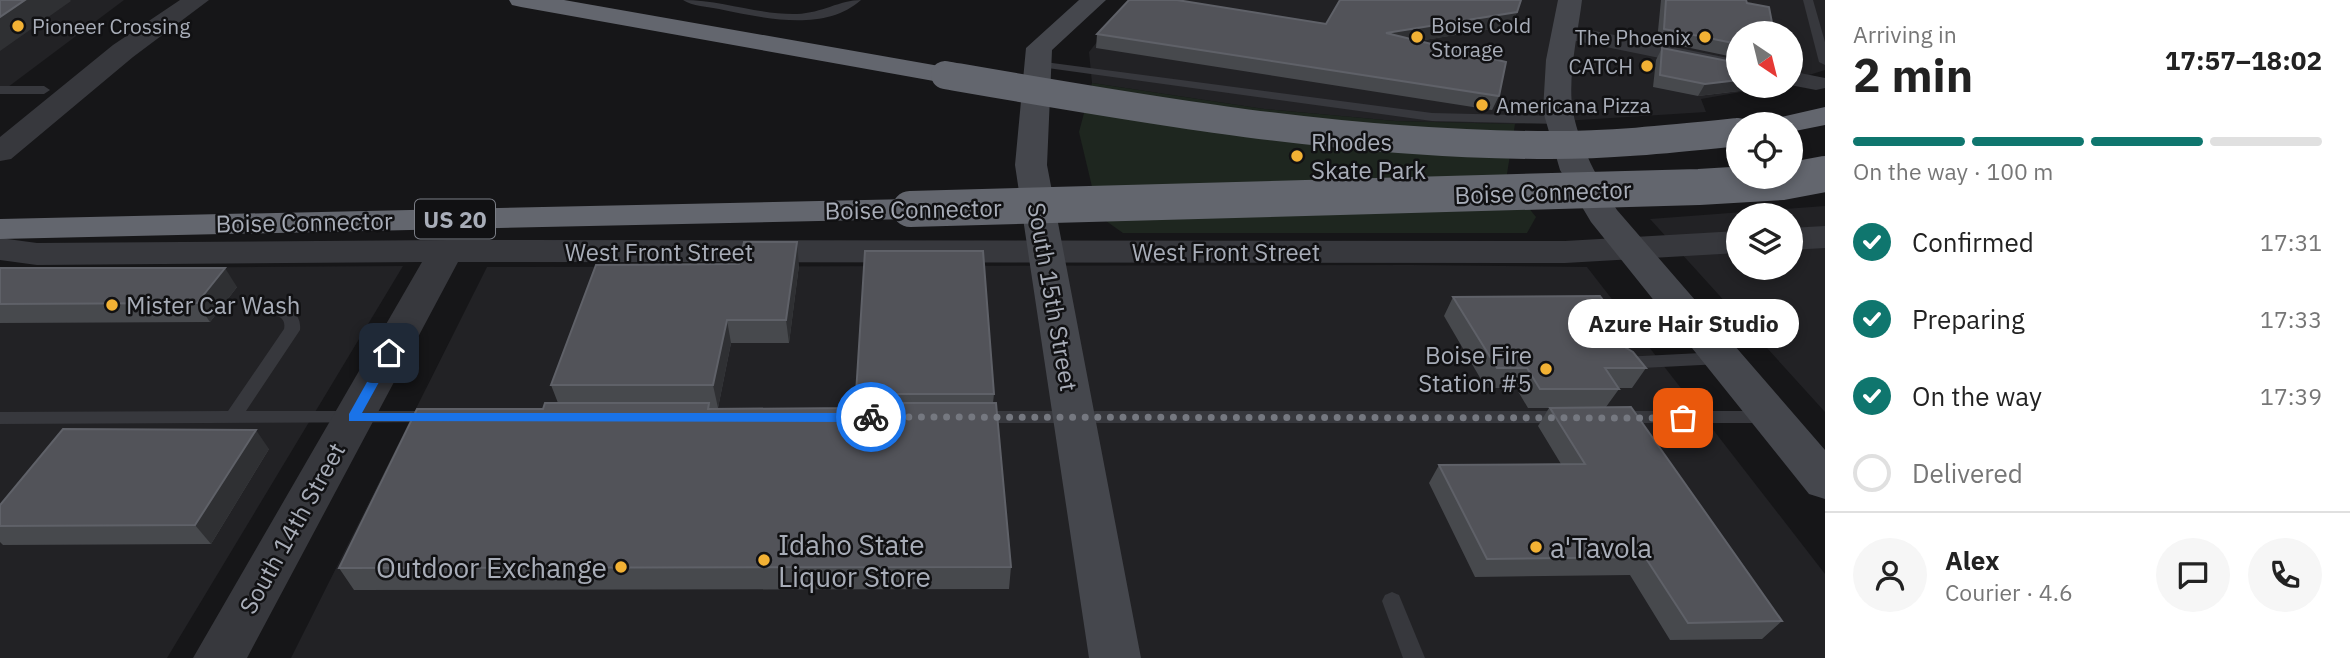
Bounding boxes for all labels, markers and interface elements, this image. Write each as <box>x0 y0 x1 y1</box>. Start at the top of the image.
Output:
place label: Boise Cold Storage <box>1431 11 1531 63</box>
place label: Pioneer Crossing <box>32 12 190 40</box>
marker: Pioneer Crossing <box>10 18 26 34</box>
text: Arriving in <box>1853 19 1957 49</box>
north arrow <box>1726 21 1802 98</box>
map controls <box>1726 21 1803 280</box>
place label: The Phoenix <box>1575 23 1691 51</box>
marker: Boise Cold Storage <box>1409 29 1425 45</box>
marker: The Phoenix <box>1697 29 1713 45</box>
text: 17:57–18:02 <box>2165 43 2322 77</box>
text: 2 min <box>1853 45 1973 105</box>
place label: CATCH <box>1568 52 1633 80</box>
marker: CATCH <box>1639 58 1655 74</box>
place label: Americana Pizza <box>1496 91 1651 119</box>
marker: Americana Pizza <box>1474 97 1490 113</box>
button: locate <box>1726 112 1803 189</box>
place label: Rhodes Skate Park <box>1311 126 1426 186</box>
marker: Rhodes Skate Park <box>1289 148 1305 164</box>
text: On the way · 100 m <box>1853 156 2053 186</box>
street label: Boise Connector <box>1454 173 1632 211</box>
street label: Boise Connector <box>824 191 1002 227</box>
road number: US 20 <box>415 200 495 238</box>
street label: South 15th Street <box>1021 200 1085 394</box>
button: layers <box>1726 203 1803 280</box>
street label: Boise Connector <box>215 204 393 240</box>
icon: check <box>1853 223 1891 261</box>
text: Confirmed <box>1912 225 2034 259</box>
text: 17:31 <box>2260 227 2322 257</box>
street label: West Front Street <box>565 236 753 268</box>
street label: West Front Street <box>1132 236 1320 268</box>
place label: Mister Car Wash <box>126 289 300 321</box>
marker: Mister Car Wash <box>104 297 120 313</box>
callout: Azure Hair Studio <box>1568 299 1798 348</box>
icon: check <box>1853 300 1891 338</box>
text: Preparing <box>1912 302 2025 336</box>
text: 17:33 <box>2260 304 2322 334</box>
text: Azure Hair Studio <box>1588 308 1779 338</box>
pin <box>359 323 419 383</box>
icon: home <box>370 334 408 372</box>
place label: Boise Fire Station #5 <box>1418 339 1532 399</box>
marker: Boise Fire Station #5 <box>1538 361 1554 377</box>
icon: check <box>1853 377 1891 415</box>
text: On the way <box>1912 379 2042 413</box>
text: 17:39 <box>2260 381 2322 411</box>
courier <box>836 382 906 452</box>
pin <box>1653 388 1713 448</box>
icon: bike <box>852 398 890 436</box>
icon: bag <box>1664 399 1702 437</box>
street label: South 14th Street <box>232 437 352 619</box>
text: Delivered <box>1912 456 2023 490</box>
place label: Idaho State Liquor Store <box>778 526 931 595</box>
place label: a'Tavola <box>1550 529 1652 566</box>
button: person <box>1853 538 1927 612</box>
button: chat <box>2156 538 2230 612</box>
button: phone <box>2248 538 2322 612</box>
marker: a'Tavola <box>1528 539 1544 555</box>
text: Alex <box>1945 543 1999 577</box>
place label: Outdoor Exchange <box>376 549 607 586</box>
marker: Idaho State Liquor Store <box>756 552 772 568</box>
marker: Outdoor Exchange <box>613 559 629 575</box>
text: Courier · 4.6 <box>1945 577 2073 607</box>

